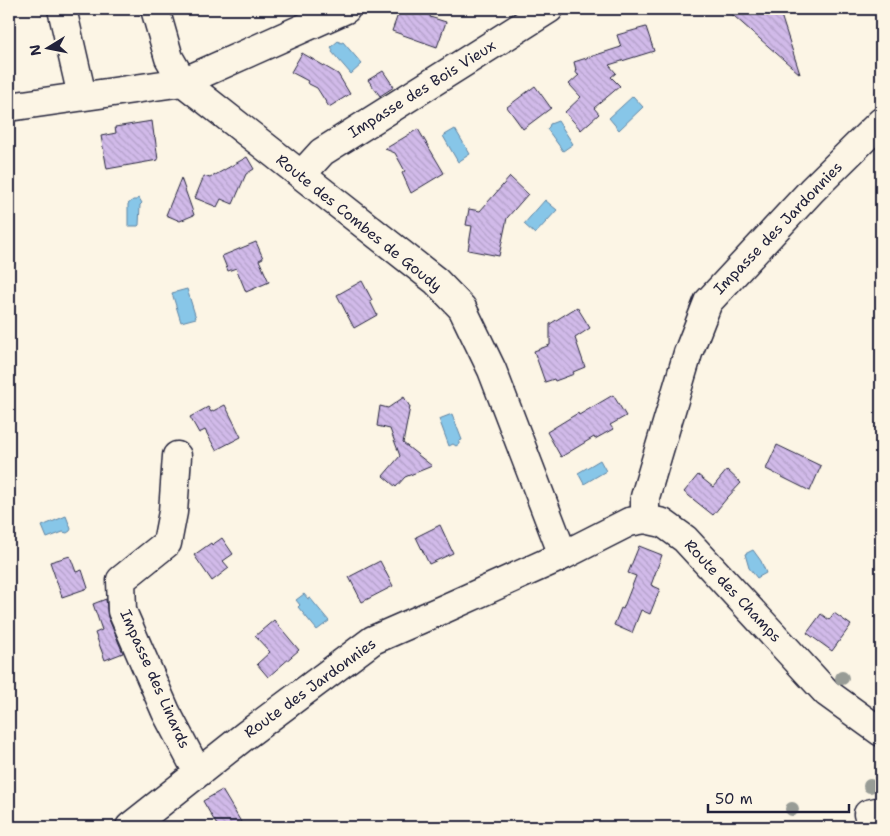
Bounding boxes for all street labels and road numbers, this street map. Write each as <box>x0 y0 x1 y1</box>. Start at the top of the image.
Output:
street label: Impasse des Bois Vieux <box>345 35 499 142</box>
street label: Route des Combes de Goudy <box>272 150 446 296</box>
street label: Impasse des Jardonnies <box>709 157 847 299</box>
street label: Route des Champs <box>680 535 786 647</box>
street label: Impasse des Linards <box>115 606 195 752</box>
street label: Route des Jardonnies <box>240 633 380 743</box>

